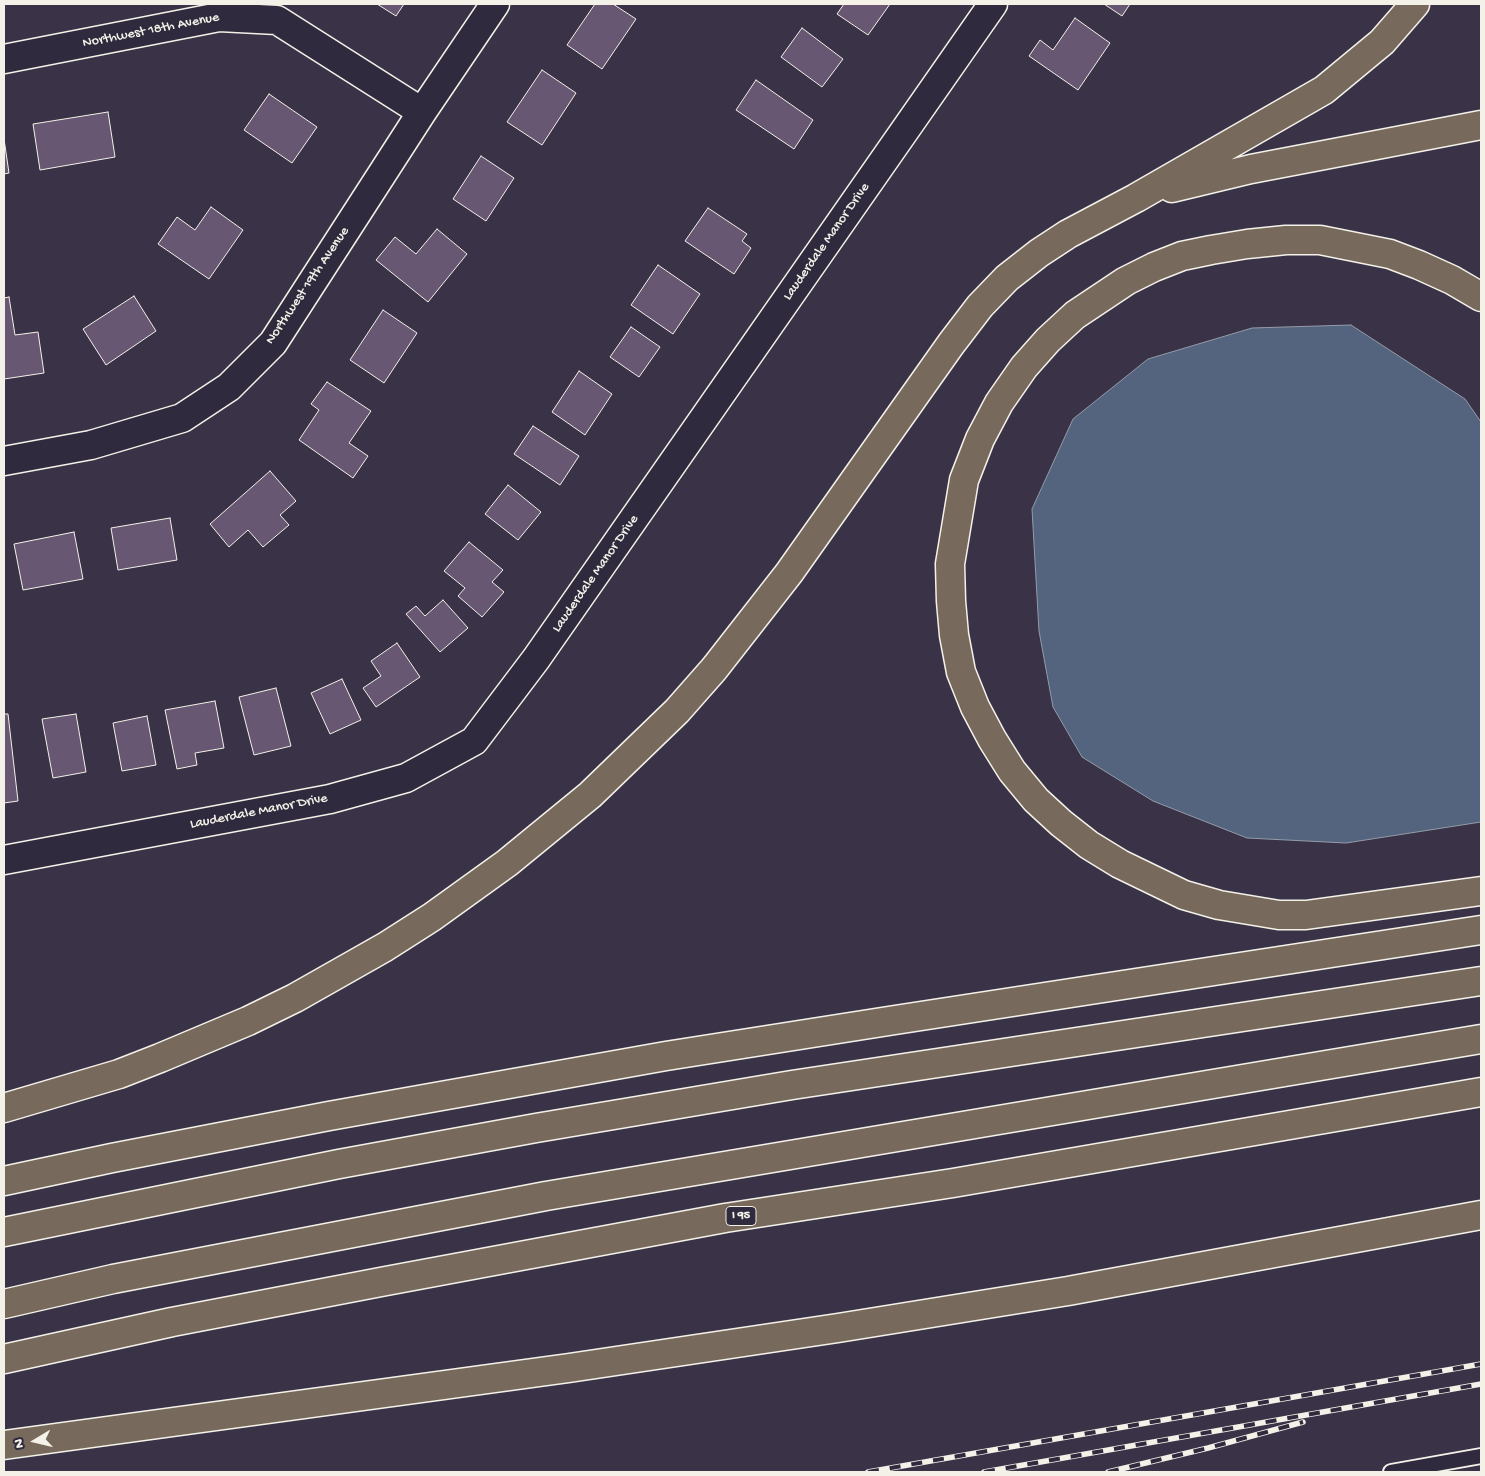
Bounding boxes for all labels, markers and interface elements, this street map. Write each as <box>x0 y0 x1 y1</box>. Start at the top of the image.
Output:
street label: Northwest 18th Avenue <box>81 10 221 52</box>
street label: Lauderdale Manor Drive <box>780 180 874 304</box>
street label: Northwest 19th Avenue <box>262 224 354 348</box>
street label: Lauderdale Manor Drive <box>549 512 643 636</box>
street label: Lauderdale Manor Drive <box>189 790 329 834</box>
road number: I 95 <box>726 1206 756 1226</box>
north arrow <box>10 1416 60 1466</box>
text: N <box>11 1438 29 1449</box>

